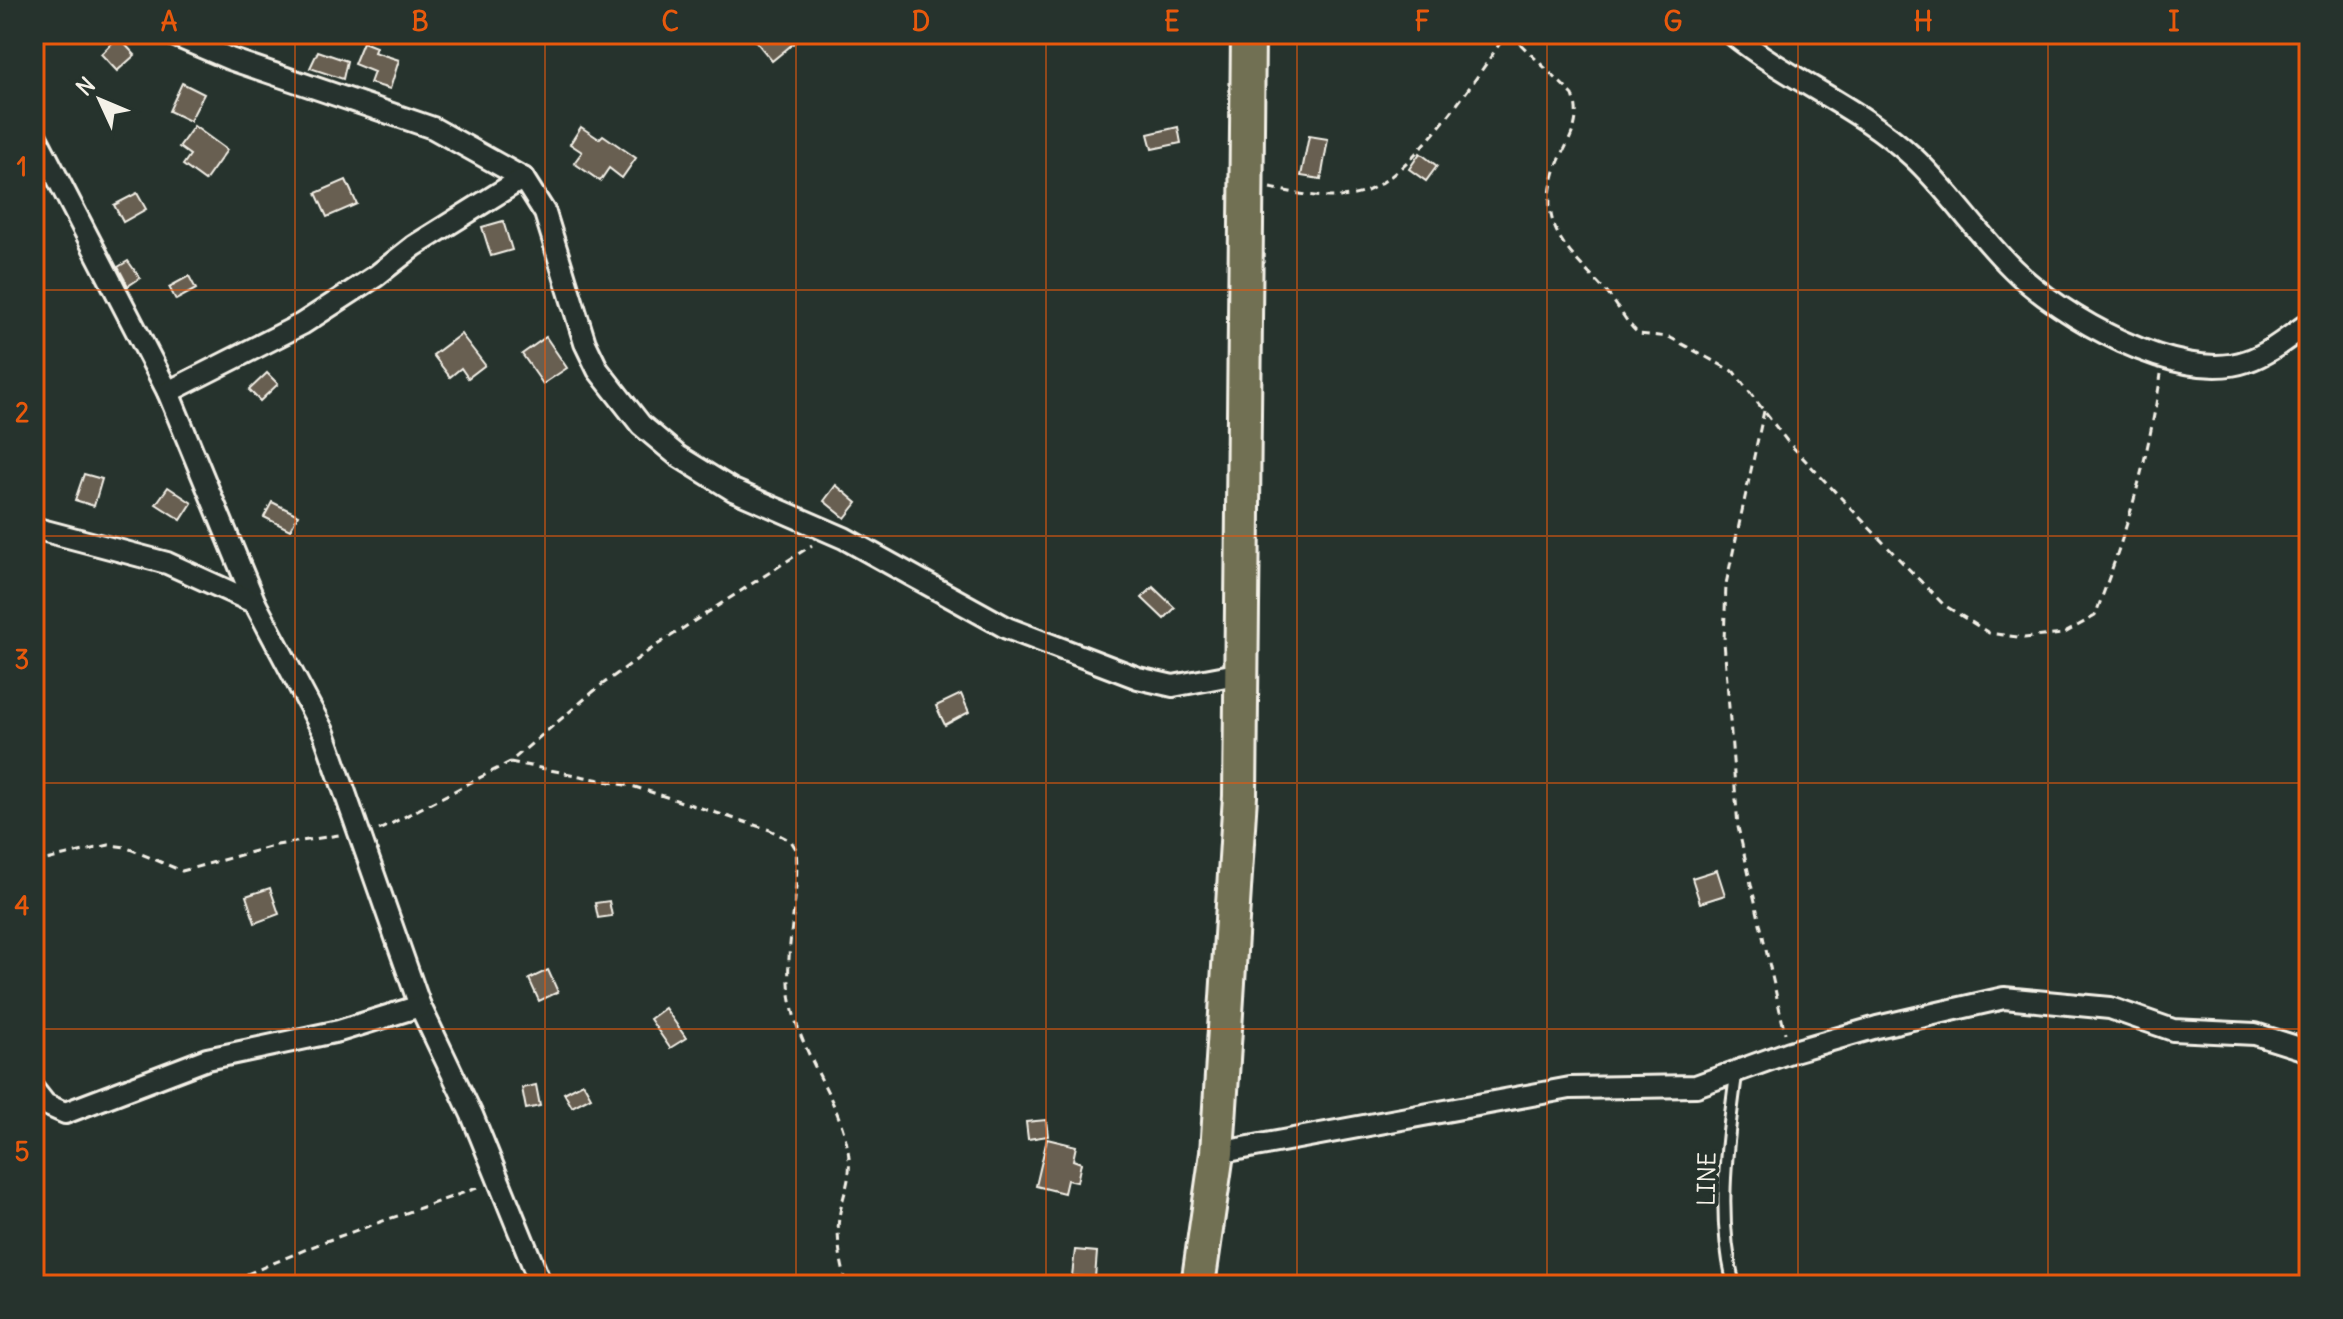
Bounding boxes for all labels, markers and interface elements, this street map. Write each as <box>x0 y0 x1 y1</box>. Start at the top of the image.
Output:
text: A <box>161 5 178 38</box>
text: B <box>411 5 429 38</box>
text: C <box>661 5 679 38</box>
text: D <box>912 5 930 38</box>
text: E <box>1164 5 1180 38</box>
text: F <box>1415 5 1430 38</box>
text: G <box>1664 5 1683 38</box>
text: H <box>1914 5 1932 38</box>
text: I <box>2168 5 2180 38</box>
north arrow <box>60 60 140 140</box>
text: N <box>70 71 101 101</box>
text: 1 <box>17 150 27 183</box>
text: 2 <box>15 396 29 429</box>
text: 3 <box>15 643 29 676</box>
text: 4 <box>14 889 30 922</box>
text: 5 <box>15 1135 30 1168</box>
street label: LINE <box>1691 1152 1721 1206</box>

